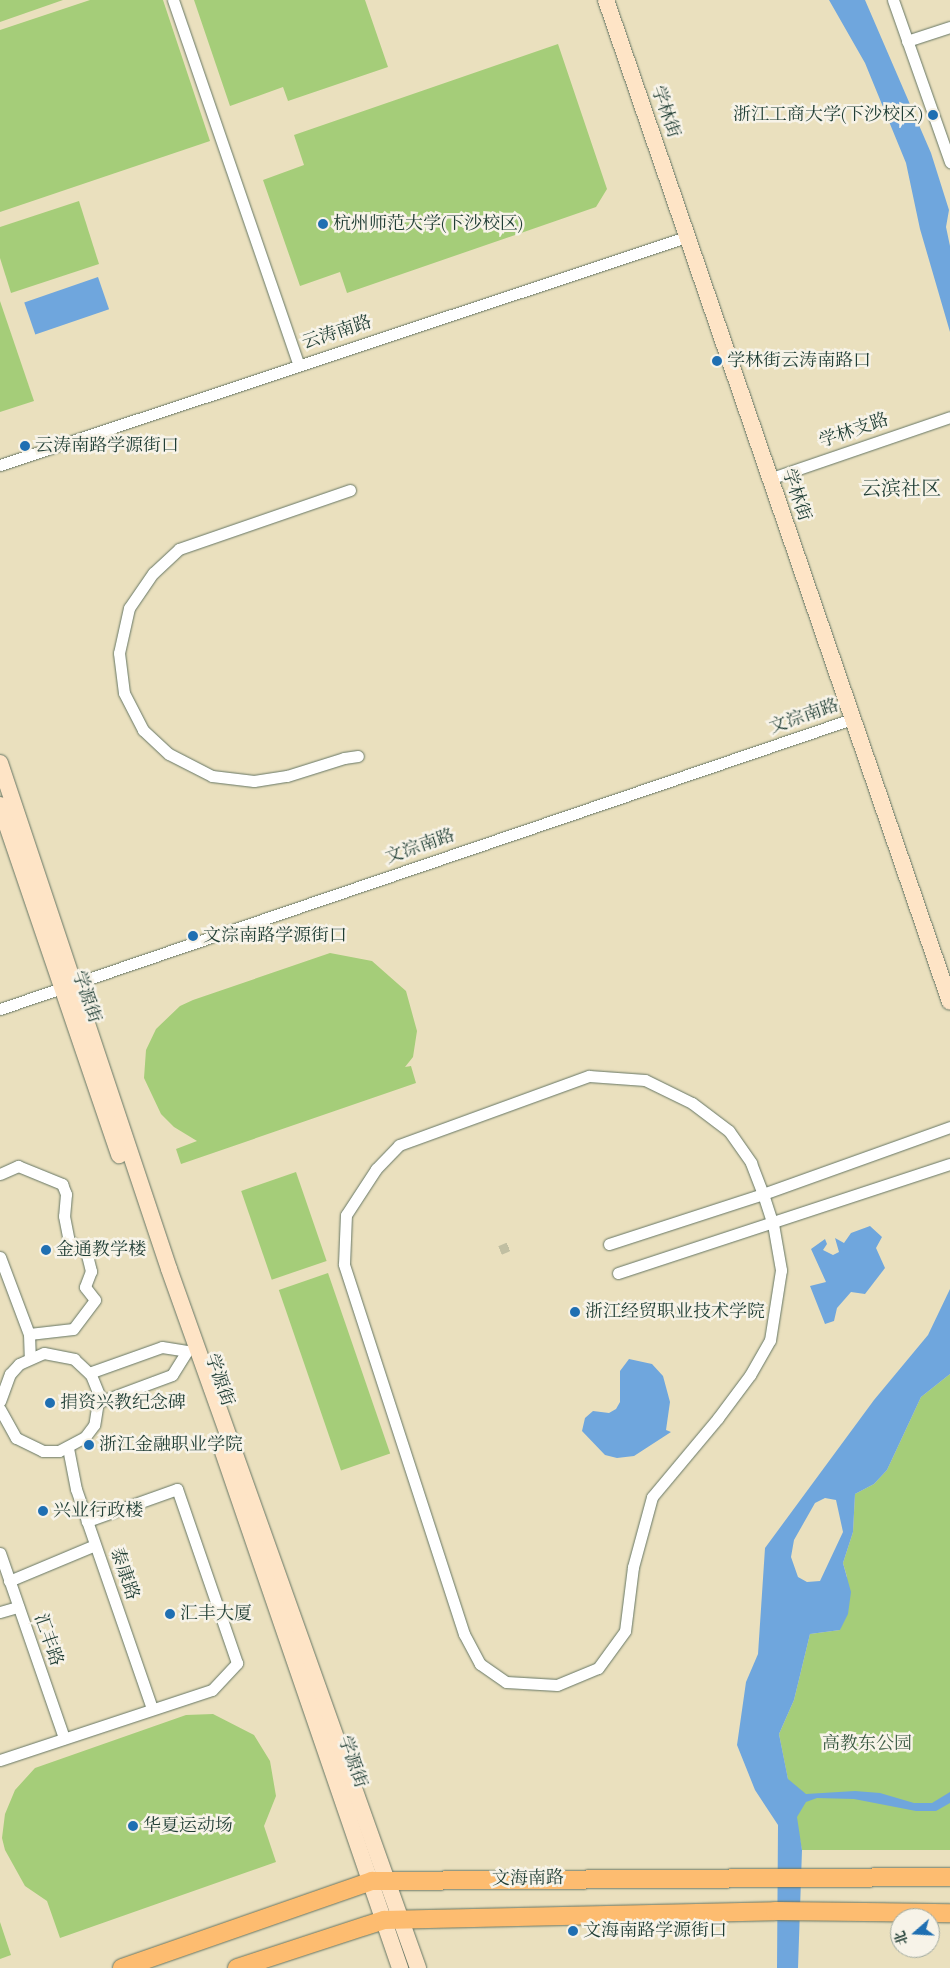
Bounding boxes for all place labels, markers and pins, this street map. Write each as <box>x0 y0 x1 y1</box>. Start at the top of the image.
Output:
place label: 浙江工商大学(下沙校区) <box>733 104 923 126</box>
marker: 浙江工商大学(下沙校区) <box>927 109 939 121</box>
place label: 杭州师范大学(下沙校区) <box>333 213 523 235</box>
marker: 杭州师范大学(下沙校区) <box>317 218 329 230</box>
place label: 学林街云涛南路口 <box>727 350 871 372</box>
marker: 学林街云涛南路口 <box>711 355 723 367</box>
place label: 云涛南路学源街口 <box>35 435 179 457</box>
marker: 云涛南路学源街口 <box>19 440 31 452</box>
place label: 文淙南路学源街口 <box>203 925 347 947</box>
marker: 文淙南路学源街口 <box>187 930 199 942</box>
place label: 金通教学楼 <box>56 1239 146 1261</box>
marker: 金通教学楼 <box>40 1244 52 1256</box>
place label: 浙江经贸职业技术学院 <box>585 1301 765 1323</box>
marker: 浙江经贸职业技术学院 <box>569 1306 581 1318</box>
place label: 捐资兴教纪念碑 <box>60 1392 186 1414</box>
marker: 捐资兴教纪念碑 <box>44 1397 56 1409</box>
place label: 浙江金融职业学院 <box>99 1434 243 1456</box>
marker: 浙江金融职业学院 <box>83 1439 95 1451</box>
place label: 兴业行政楼 <box>53 1500 143 1522</box>
marker: 兴业行政楼 <box>37 1505 49 1517</box>
place label: 汇丰大厦 <box>180 1603 252 1625</box>
marker: 汇丰大厦 <box>164 1608 176 1620</box>
place label: 华夏运动场 <box>143 1815 233 1837</box>
marker: 华夏运动场 <box>127 1820 139 1832</box>
place label: 文海南路学源街口 <box>583 1920 727 1942</box>
marker: 文海南路学源街口 <box>567 1925 579 1937</box>

